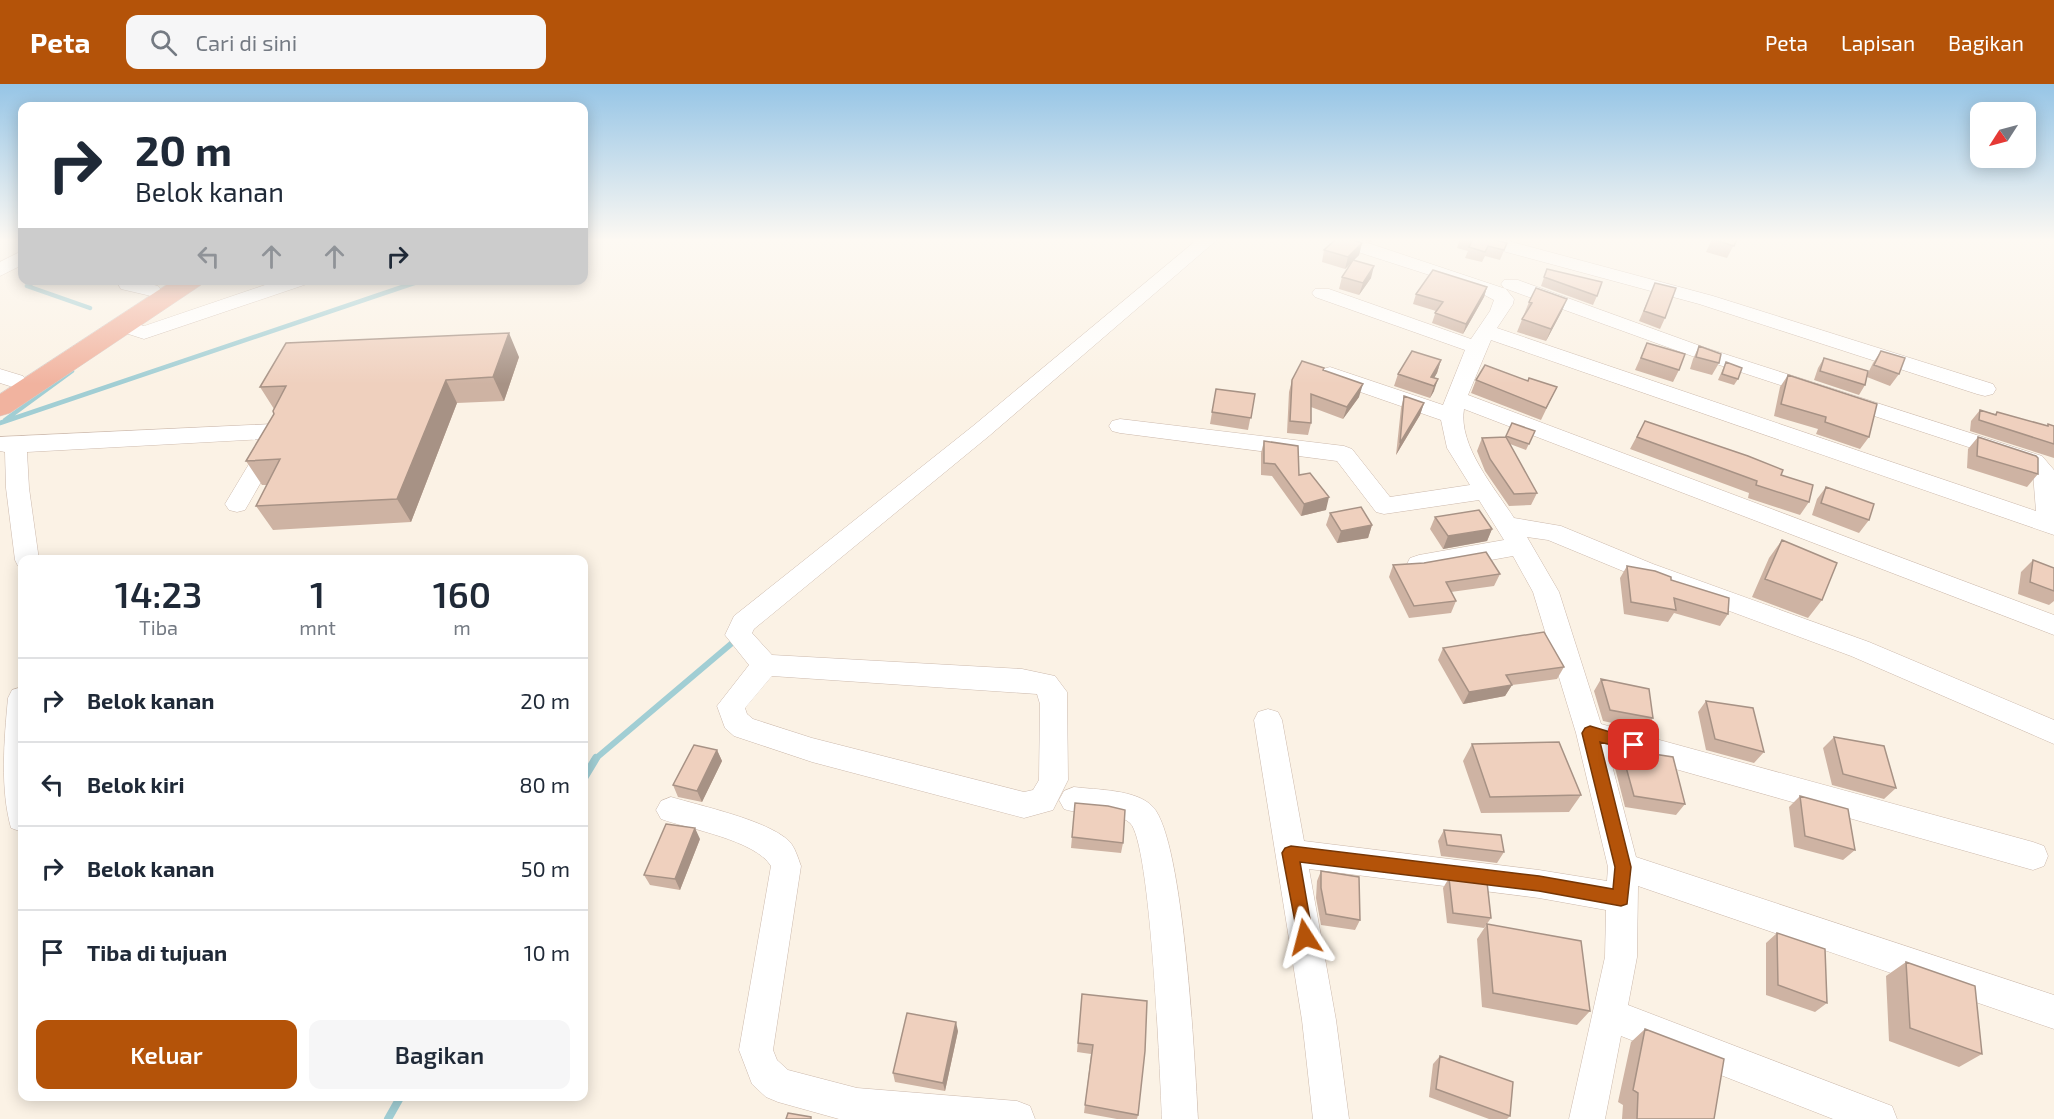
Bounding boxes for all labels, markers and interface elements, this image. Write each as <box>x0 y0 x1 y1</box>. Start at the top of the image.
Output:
search box <box>126 15 546 69</box>
text: Peta <box>30 25 90 59</box>
icon: search <box>147 26 180 59</box>
text: Cari di sini <box>195 29 297 55</box>
text: Peta <box>1765 30 1808 55</box>
text: Lapisan <box>1841 30 1915 55</box>
text: Bagikan <box>1948 30 2024 55</box>
north arrow <box>1970 102 2036 168</box>
map controls <box>1970 102 2036 168</box>
text: 20 m <box>135 124 232 174</box>
icon: right <box>36 126 114 204</box>
text: Belok kanan <box>135 175 284 207</box>
icon: left <box>192 240 225 273</box>
icon: ahead <box>255 240 288 273</box>
icon: ahead <box>318 240 351 273</box>
icon: right <box>381 240 414 273</box>
text: 14:23 <box>115 572 202 615</box>
text: 1 <box>310 572 325 615</box>
text: 160 <box>433 572 491 615</box>
text: Tiba <box>139 615 178 639</box>
text: mnt <box>299 615 336 639</box>
text: m <box>453 615 471 639</box>
icon: right <box>36 684 69 717</box>
text: Belok kanan <box>87 687 214 713</box>
text: 20 m <box>520 687 570 713</box>
pin <box>1608 719 1659 770</box>
icon: arrive <box>1617 728 1650 761</box>
icon: left <box>36 768 69 801</box>
text: Belok kiri <box>87 771 184 797</box>
text: 80 m <box>519 771 570 797</box>
icon: right <box>36 852 69 885</box>
text: Belok kanan <box>87 855 214 881</box>
text: 50 m <box>521 855 570 881</box>
position arrow <box>1273 905 1337 969</box>
icon: arrive <box>36 936 69 969</box>
text: Tiba di tujuan <box>87 939 227 965</box>
text: 10 m <box>524 939 570 965</box>
button: Keluar <box>36 1020 297 1089</box>
button: Bagikan <box>309 1020 570 1089</box>

